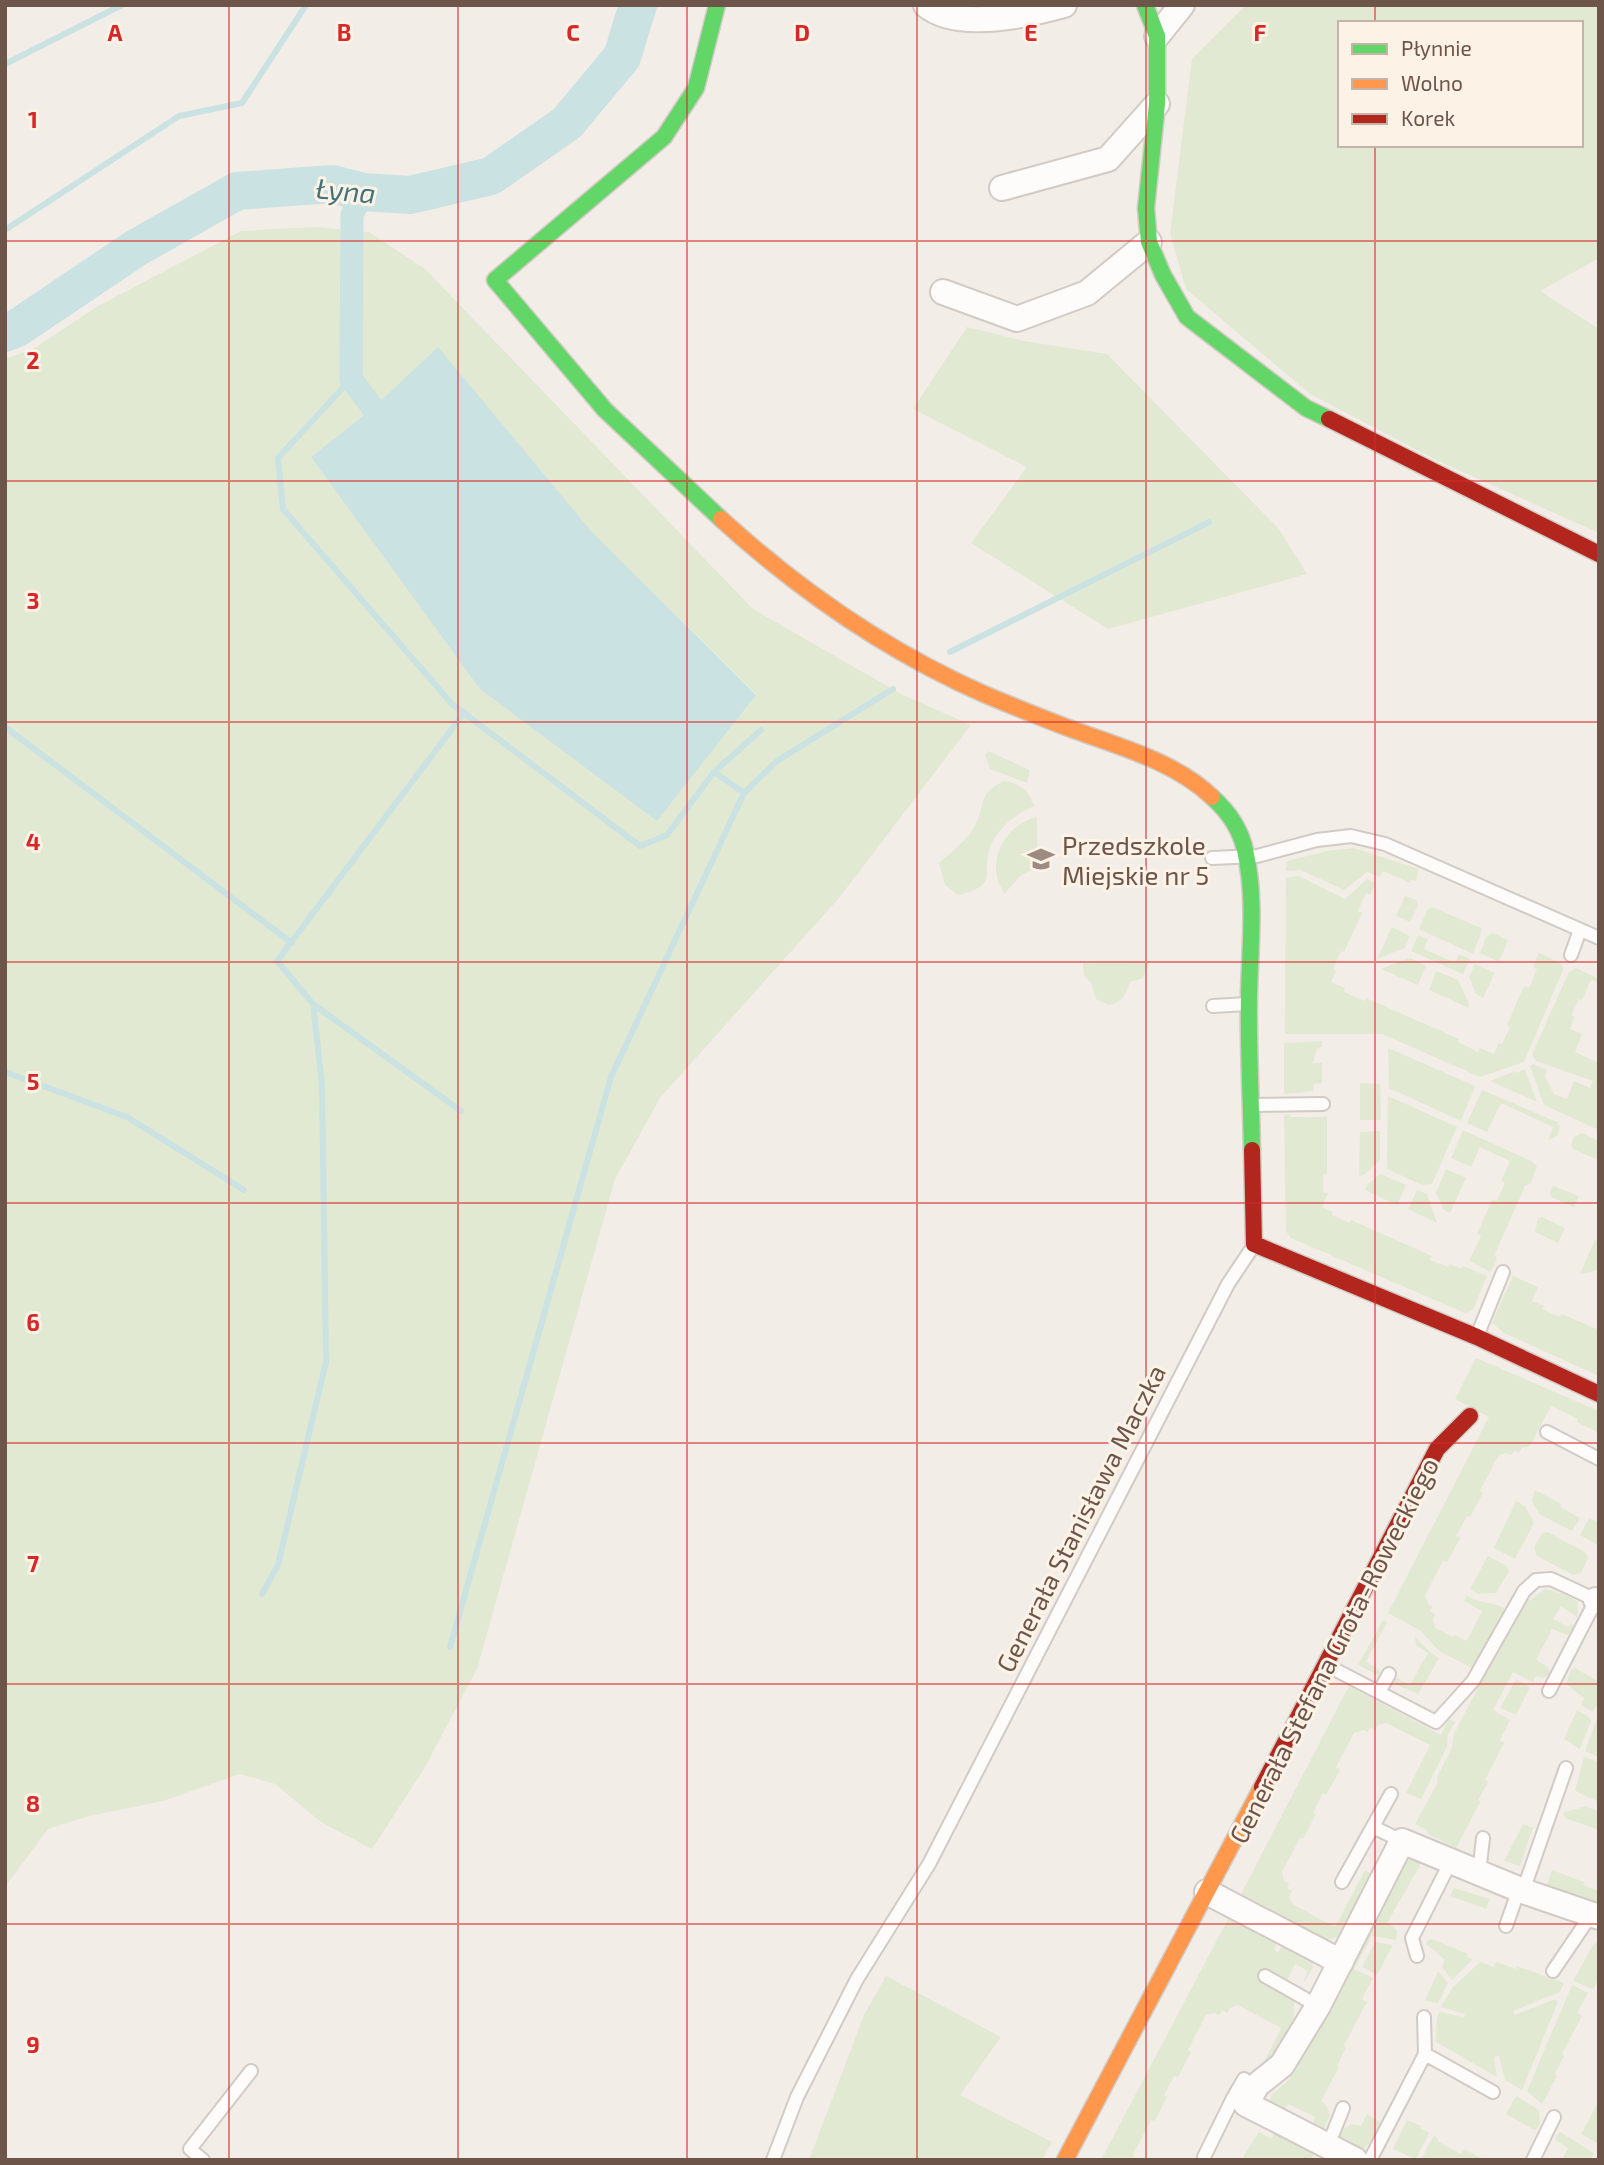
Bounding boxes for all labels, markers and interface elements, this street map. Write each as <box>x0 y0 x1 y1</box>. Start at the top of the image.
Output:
text: A <box>107 18 123 46</box>
text: B <box>337 18 351 46</box>
text: C <box>566 18 580 46</box>
text: D <box>794 18 810 46</box>
text: E <box>1024 18 1038 46</box>
text: F <box>1254 18 1267 46</box>
legend <box>1338 21 1583 147</box>
text: Płynnie <box>1401 35 1472 60</box>
text: Wolno <box>1401 70 1463 95</box>
text: 1 <box>28 105 38 133</box>
text: Korek <box>1401 105 1455 130</box>
water label: Łyna <box>315 170 377 210</box>
text: 2 <box>26 346 40 374</box>
text: 3 <box>26 586 40 614</box>
text: 4 <box>26 827 40 855</box>
place label: Przedszkole Miejskie nr 5 <box>1062 829 1209 890</box>
school or university icon: Przedszkole Miejskie nr 5 <box>1026 844 1056 874</box>
text: 5 <box>27 1067 39 1095</box>
text: 6 <box>26 1308 40 1336</box>
street label: Generała Stanisława Maczka <box>989 1359 1171 1677</box>
street label: Generała Stefana Grota-Roweckiego <box>1222 1452 1444 1848</box>
text: 7 <box>27 1549 39 1577</box>
text: 8 <box>26 1789 40 1817</box>
text: 9 <box>26 2030 40 2058</box>

